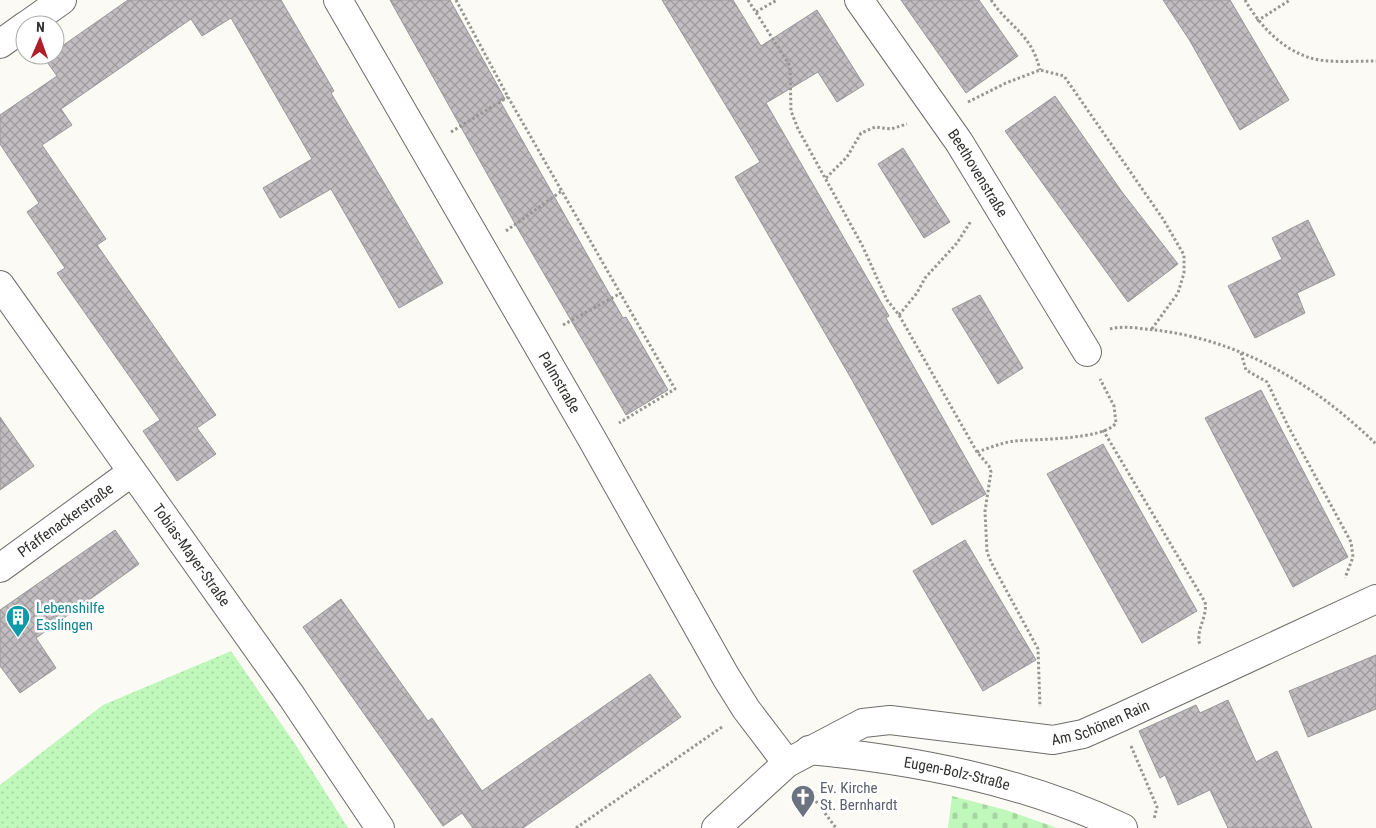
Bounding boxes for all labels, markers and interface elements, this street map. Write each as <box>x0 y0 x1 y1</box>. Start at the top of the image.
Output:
north arrow <box>15 15 65 65</box>
text: N <box>36 19 45 35</box>
street label: Beethovenstraße <box>944 126 1012 220</box>
street label: Palmstraße <box>535 349 584 416</box>
street label: Pfaffenackerstraße <box>14 480 117 561</box>
street label: Tobias-Mayer-Straße <box>149 500 234 610</box>
place label: Lebenshilfe Esslingen <box>36 599 104 634</box>
building icon: Lebenshilfe Esslingen <box>5 604 31 638</box>
street label: Am Schönen Rain <box>1050 696 1152 749</box>
street label: Eugen-Bolz-Straße <box>903 753 1012 794</box>
place label: Ev. Kirche St. Bernhardt <box>820 779 897 814</box>
church icon: Ev. Kirche St. Bernhardt <box>790 784 816 818</box>

